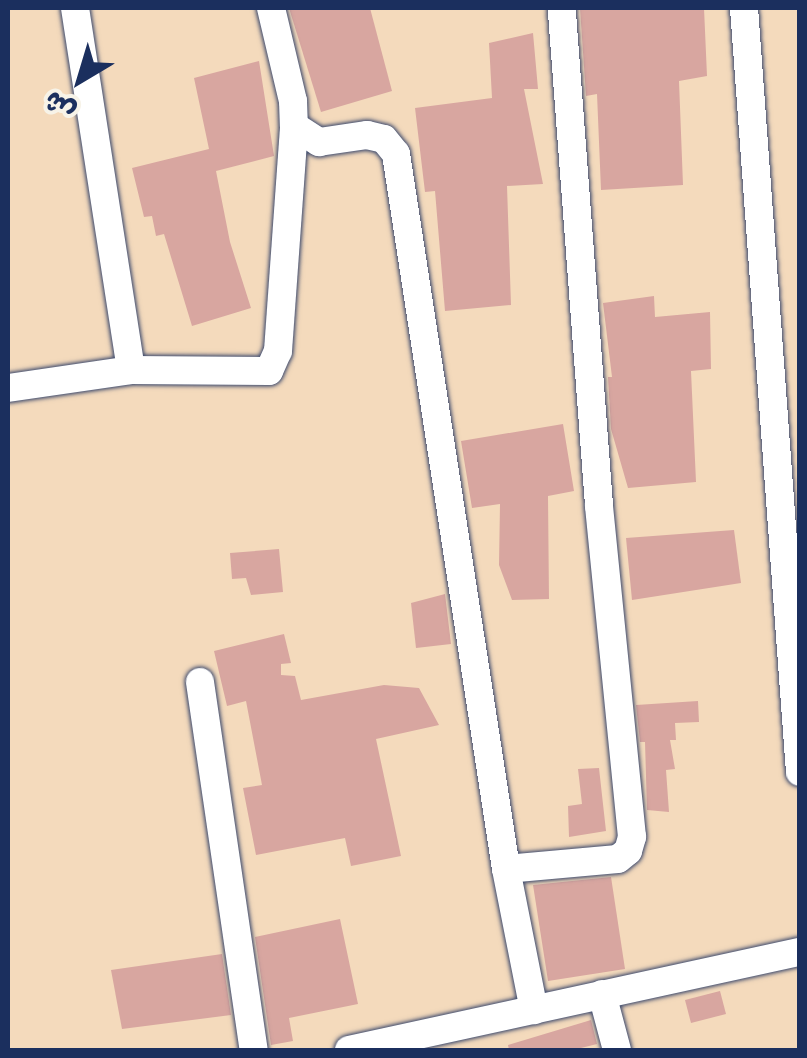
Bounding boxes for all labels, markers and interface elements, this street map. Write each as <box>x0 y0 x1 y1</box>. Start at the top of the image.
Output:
north arrow <box>30 30 130 130</box>
text: ش <box>36 78 86 130</box>

